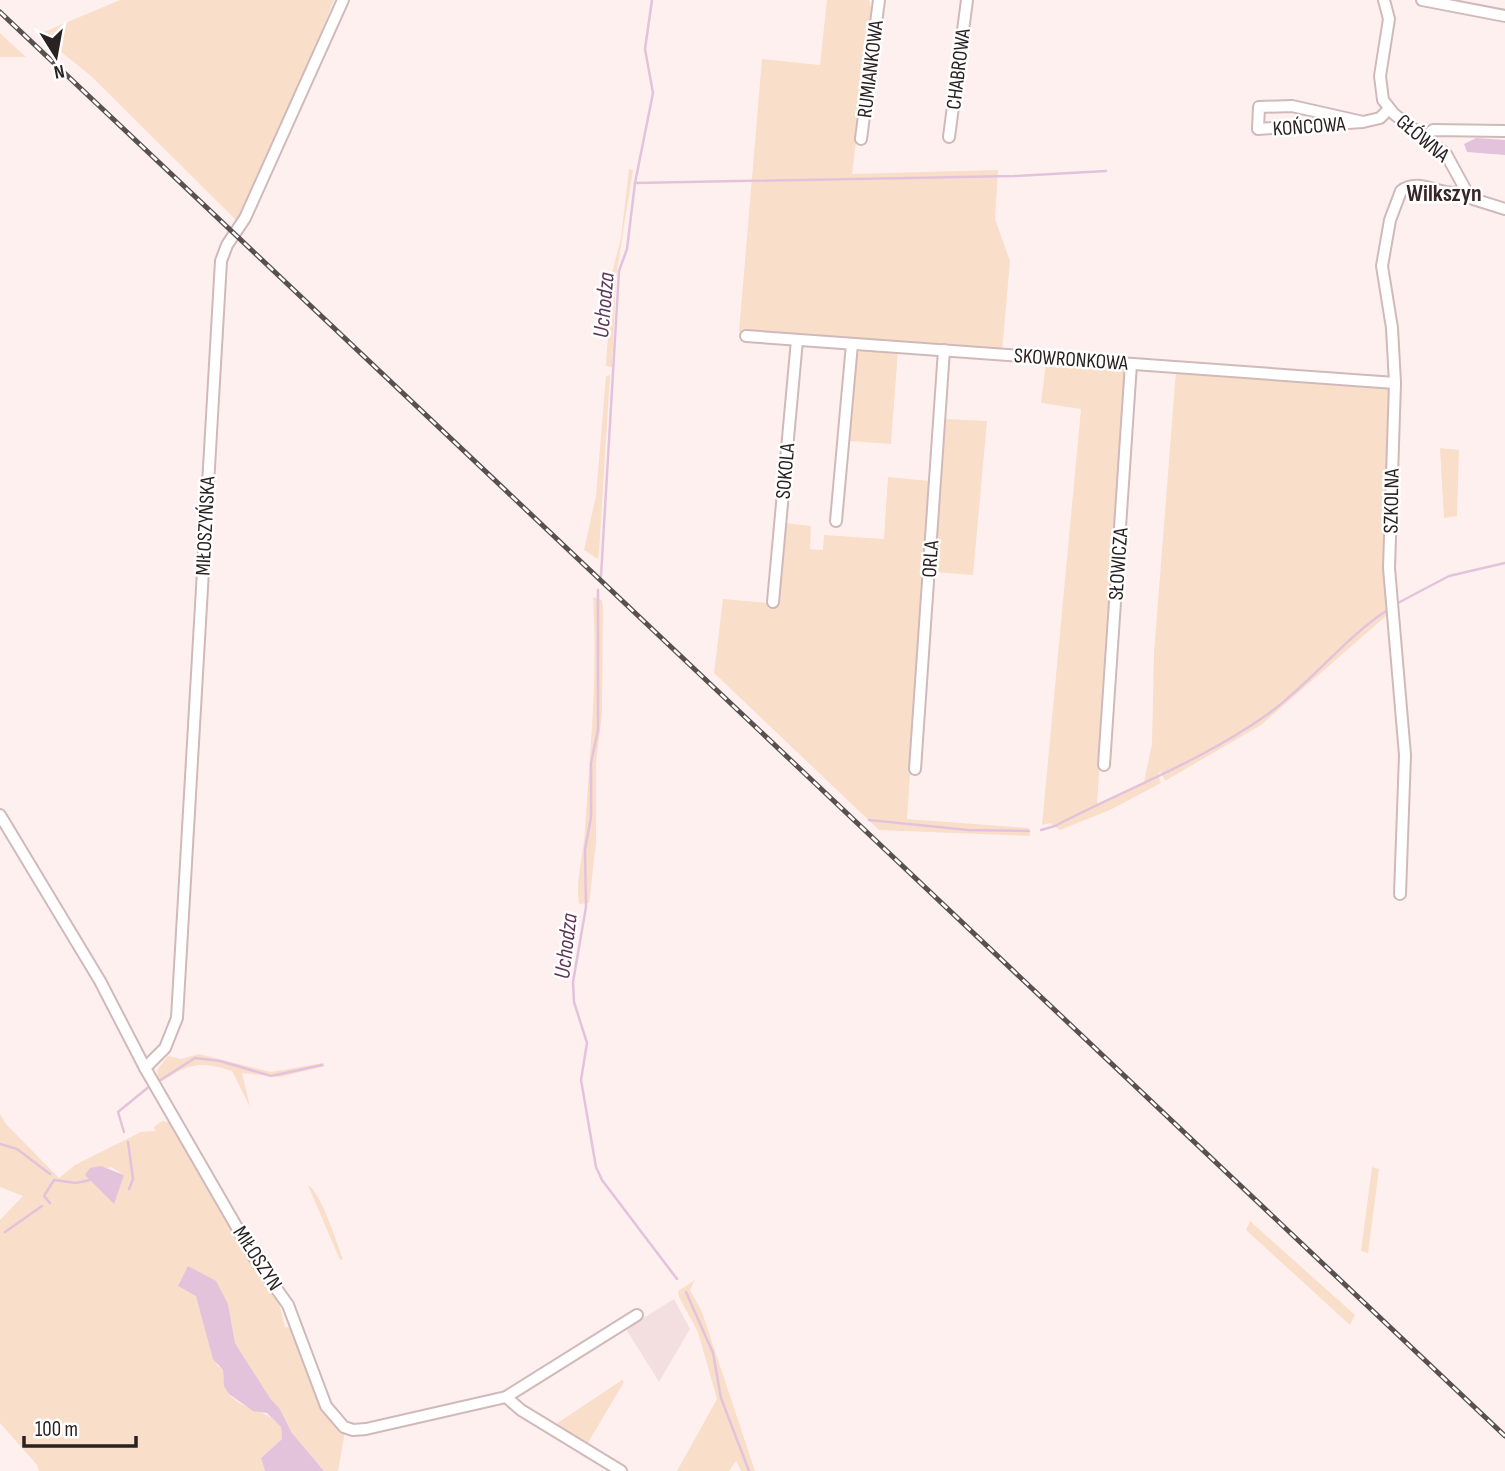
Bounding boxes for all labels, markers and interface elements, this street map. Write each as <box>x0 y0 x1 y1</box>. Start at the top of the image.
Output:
street label: RUMIANKOWA <box>852 18 889 119</box>
north arrow <box>21 21 91 91</box>
street label: CHABROWA <box>941 26 976 111</box>
text: N <box>52 59 66 83</box>
street label: GŁÓWNA <box>1391 109 1455 168</box>
street label: KOŃCOWA <box>1272 111 1347 142</box>
district label: Wilkszyn <box>1406 179 1482 208</box>
water label: Uchodza <box>587 270 621 339</box>
street label: SKOWRONKOWA <box>1013 343 1130 376</box>
street label: SOKOLA <box>771 441 800 500</box>
street label: SZKOLNA <box>1378 467 1405 534</box>
street label: MIŁOSZYŃSKA <box>190 475 221 576</box>
street label: SŁOWICZA <box>1104 526 1134 601</box>
street label: ORLA <box>917 539 944 578</box>
water label: Uchodza <box>548 911 584 980</box>
street label: MIŁOSZYN <box>228 1221 288 1295</box>
scale bar <box>24 1404 136 1448</box>
text: 100 m <box>35 1417 78 1442</box>

